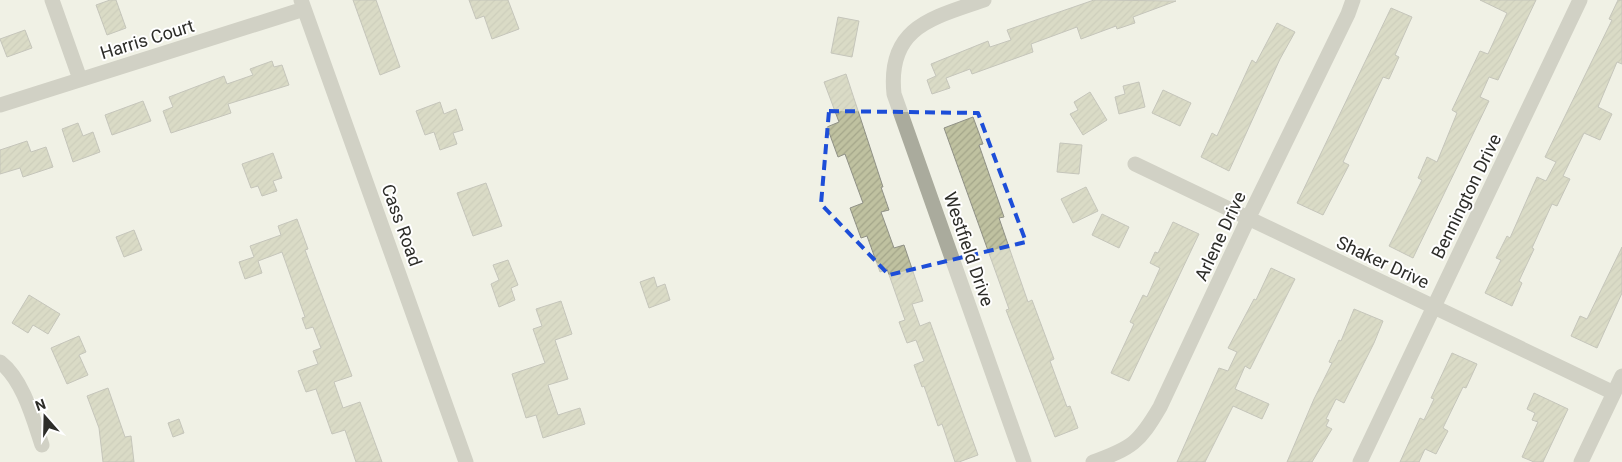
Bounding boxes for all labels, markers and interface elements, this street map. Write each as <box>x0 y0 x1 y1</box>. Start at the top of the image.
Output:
street label: Harris Court <box>97 15 197 63</box>
street label: Bennington Drive <box>1427 130 1505 262</box>
street label: Cass Road <box>377 181 427 269</box>
street label: Arlene Drive <box>1190 188 1250 284</box>
street label: Westfield Drive <box>940 189 998 309</box>
street label: Shaker Drive <box>1333 231 1433 293</box>
north arrow <box>20 392 70 442</box>
text: N <box>33 396 48 414</box>

